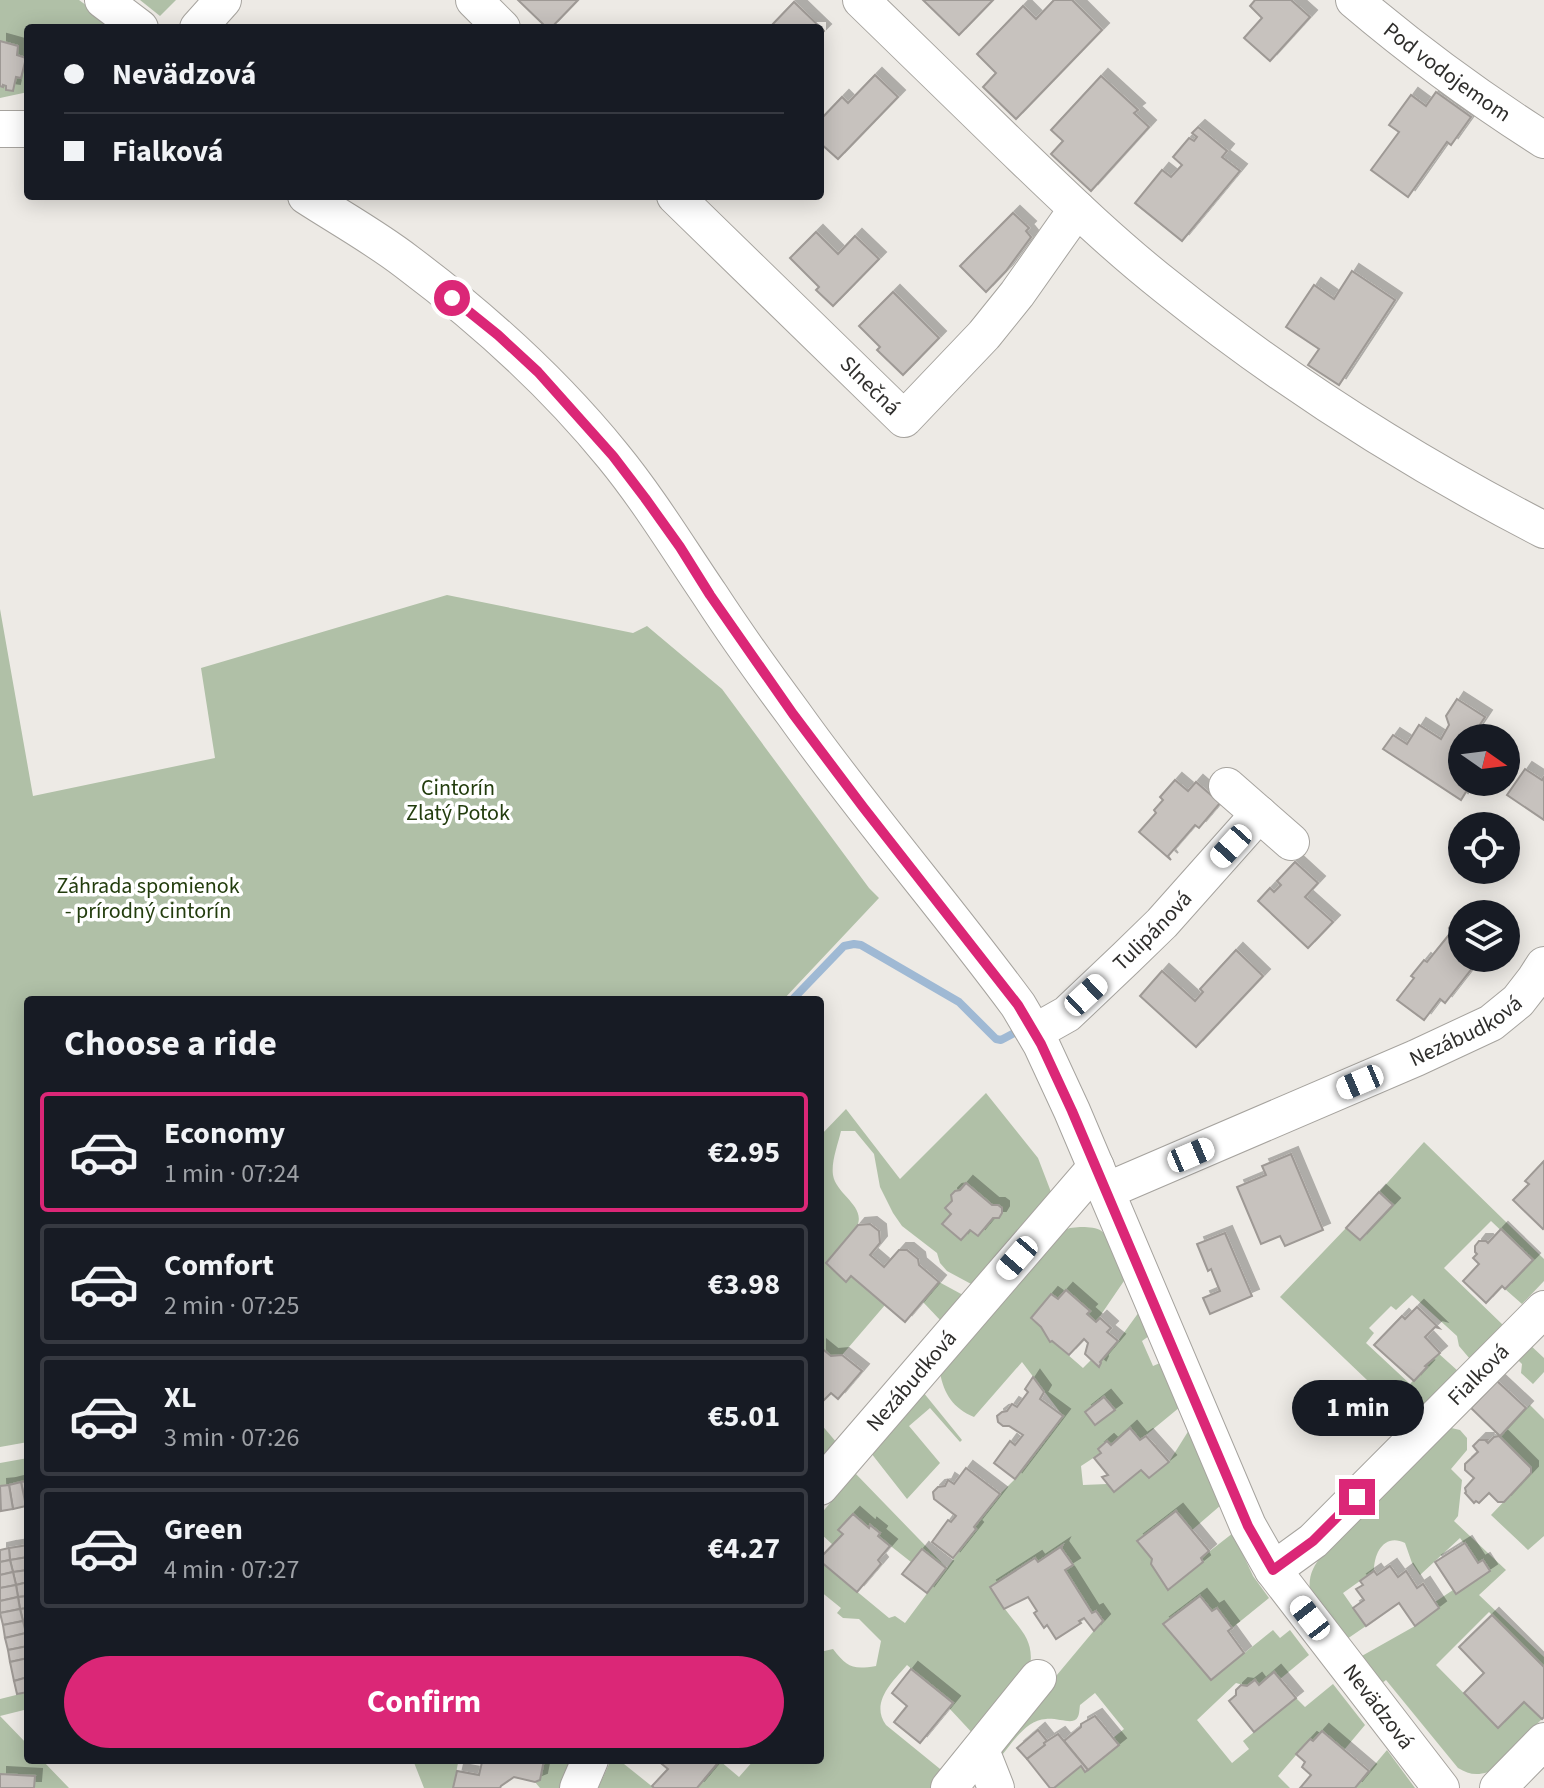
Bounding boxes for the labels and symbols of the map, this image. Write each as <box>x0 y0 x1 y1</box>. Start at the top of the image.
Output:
street label: Pod vodojemom <box>1376 14 1518 130</box>
route start <box>434 280 470 316</box>
street label: Slnečná <box>832 349 907 423</box>
north arrow <box>1448 724 1520 796</box>
park label: Cintorín Zlatý Potok <box>406 772 510 829</box>
car <box>1206 820 1256 872</box>
park label: Záhrada spomienok - prírodný cintorín <box>56 870 240 927</box>
street label: Tulipánová <box>1106 884 1200 978</box>
car <box>1060 970 1112 1020</box>
street label: Nezábudková <box>1404 988 1529 1075</box>
car <box>1333 1062 1387 1102</box>
car <box>1164 1135 1218 1175</box>
car <box>992 1232 1042 1284</box>
street label: Nezábudková <box>859 1323 964 1439</box>
street label: Fialková <box>1440 1336 1517 1413</box>
callout: 1 min <box>1291 1381 1423 1437</box>
route end <box>1339 1479 1375 1515</box>
car <box>1286 1592 1334 1644</box>
street label: Nevädzová <box>1335 1657 1422 1756</box>

